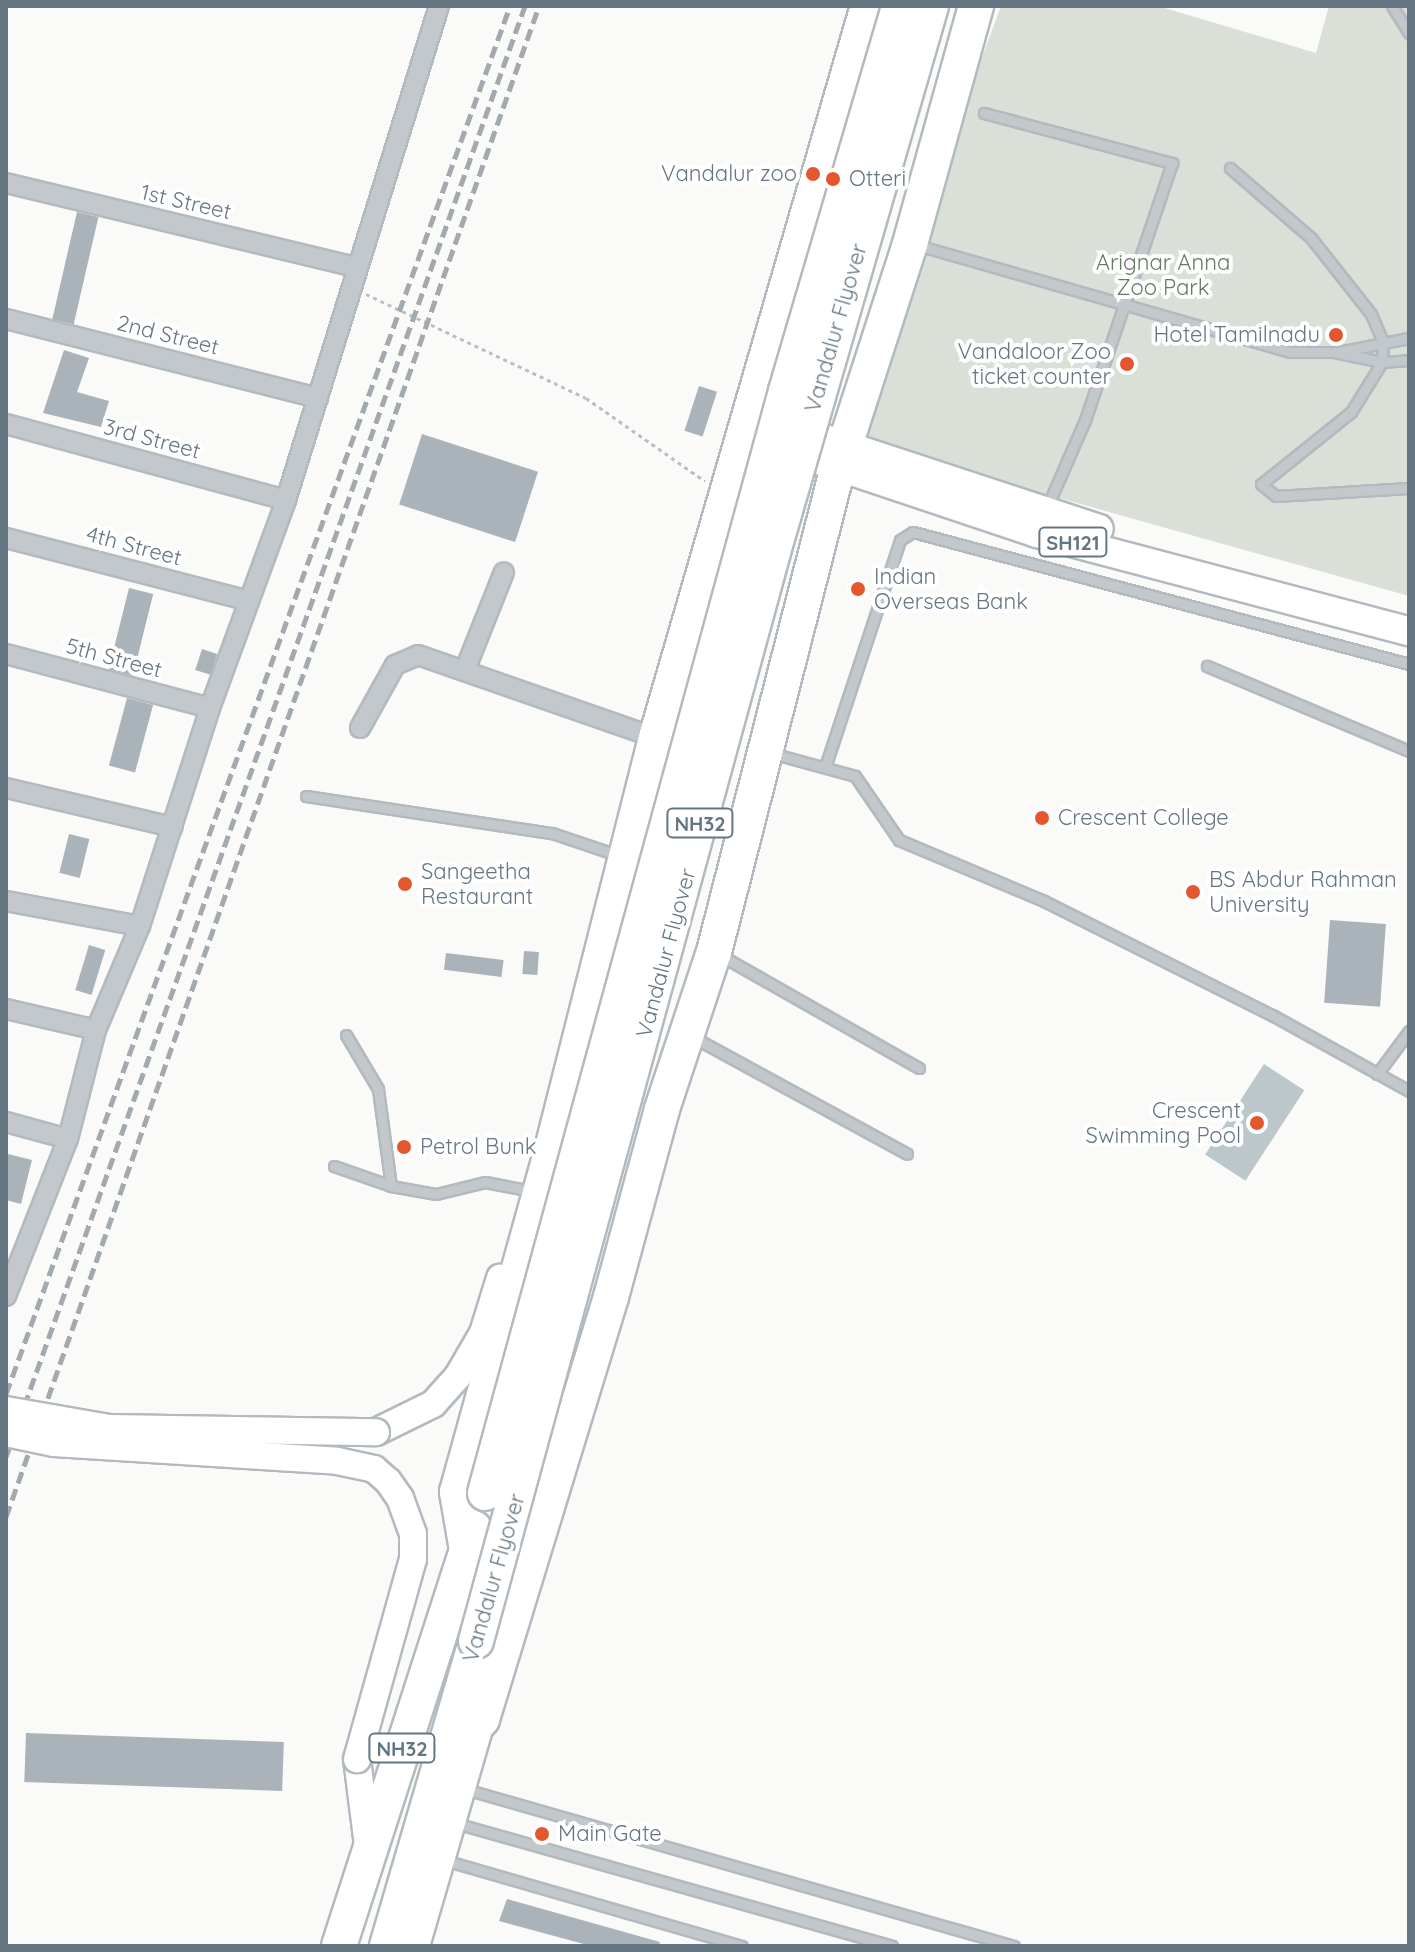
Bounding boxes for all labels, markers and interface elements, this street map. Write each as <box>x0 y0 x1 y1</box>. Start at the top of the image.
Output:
place label: Vandalur zoo <box>661 161 797 187</box>
marker: Vandalur zoo <box>804 165 822 183</box>
place label: Otteri <box>849 166 906 192</box>
marker: Otteri <box>824 170 842 188</box>
street label: 1st Street <box>138 179 234 225</box>
street label: Vandalur Flyover <box>799 241 873 415</box>
park label: Arignar Anna Zoo Park <box>1096 249 1230 300</box>
street label: 2nd Street <box>114 310 222 360</box>
place label: Hotel Tamilnadu <box>1154 322 1320 348</box>
marker: Hotel Tamilnadu <box>1327 326 1345 344</box>
place label: Vandaloor Zoo ticket counter <box>957 338 1111 390</box>
marker: Vandaloor Zoo ticket counter <box>1118 355 1136 373</box>
street label: 3rd Street <box>101 413 203 465</box>
street label: 4th Street <box>83 521 185 571</box>
road number: SH121 <box>1037 526 1109 558</box>
place label: Indian Overseas Bank <box>874 563 1028 614</box>
marker: Indian Overseas Bank <box>849 580 867 598</box>
street label: 5th Street <box>63 633 165 683</box>
place label: Crescent College <box>1058 805 1229 831</box>
road number: NH32 <box>666 807 734 839</box>
marker: Crescent College <box>1033 809 1051 827</box>
place label: Sangeetha Restaurant <box>421 858 533 910</box>
street label: Vandalur Flyover <box>631 865 701 1041</box>
place label: BS Abdur Rahman University <box>1209 866 1397 918</box>
marker: Sangeetha Restaurant <box>396 875 414 893</box>
marker: BS Abdur Rahman University <box>1184 883 1202 901</box>
place label: Crescent Swimming Pool <box>1086 1097 1241 1148</box>
marker: Crescent Swimming Pool <box>1248 1114 1266 1132</box>
place label: Petrol Bunk <box>420 1134 536 1160</box>
marker: Petrol Bunk <box>395 1138 413 1156</box>
street label: Vandalur Flyover <box>457 1491 531 1665</box>
road number: NH32 <box>368 1732 436 1764</box>
place label: Main Gate <box>558 1821 662 1847</box>
marker: Main Gate <box>533 1825 551 1843</box>

